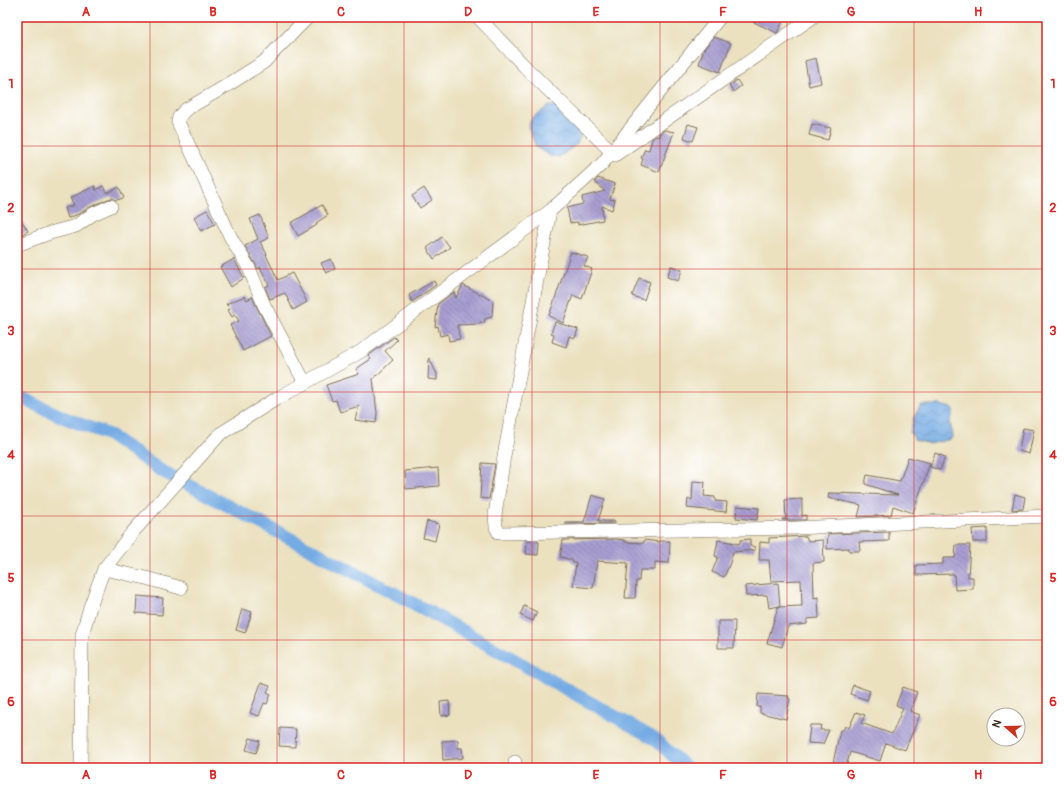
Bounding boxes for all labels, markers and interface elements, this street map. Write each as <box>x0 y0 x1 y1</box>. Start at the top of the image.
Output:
text: A <box>82 4 91 20</box>
text: B <box>209 4 217 20</box>
text: C <box>337 4 345 20</box>
text: D <box>464 4 472 20</box>
text: E <box>593 4 600 20</box>
text: F <box>719 4 727 20</box>
text: G <box>847 4 856 20</box>
text: H <box>974 4 982 20</box>
text: 1 <box>8 76 14 92</box>
text: 1 <box>1050 76 1056 92</box>
text: 2 <box>7 200 15 216</box>
text: 2 <box>1049 200 1057 216</box>
text: 3 <box>7 323 15 339</box>
text: 3 <box>1049 323 1057 339</box>
text: 4 <box>7 447 15 463</box>
text: 4 <box>1049 447 1057 463</box>
text: 5 <box>7 570 15 586</box>
text: 5 <box>1049 570 1057 586</box>
text: 6 <box>7 694 15 710</box>
text: 6 <box>1049 694 1057 710</box>
north arrow <box>986 707 1026 747</box>
text: N <box>990 718 1005 729</box>
text: A <box>82 767 91 783</box>
text: B <box>209 767 217 783</box>
text: C <box>337 767 345 783</box>
text: D <box>464 767 472 783</box>
text: E <box>593 767 600 783</box>
text: F <box>719 767 727 783</box>
text: G <box>847 767 856 783</box>
text: H <box>974 767 982 783</box>

